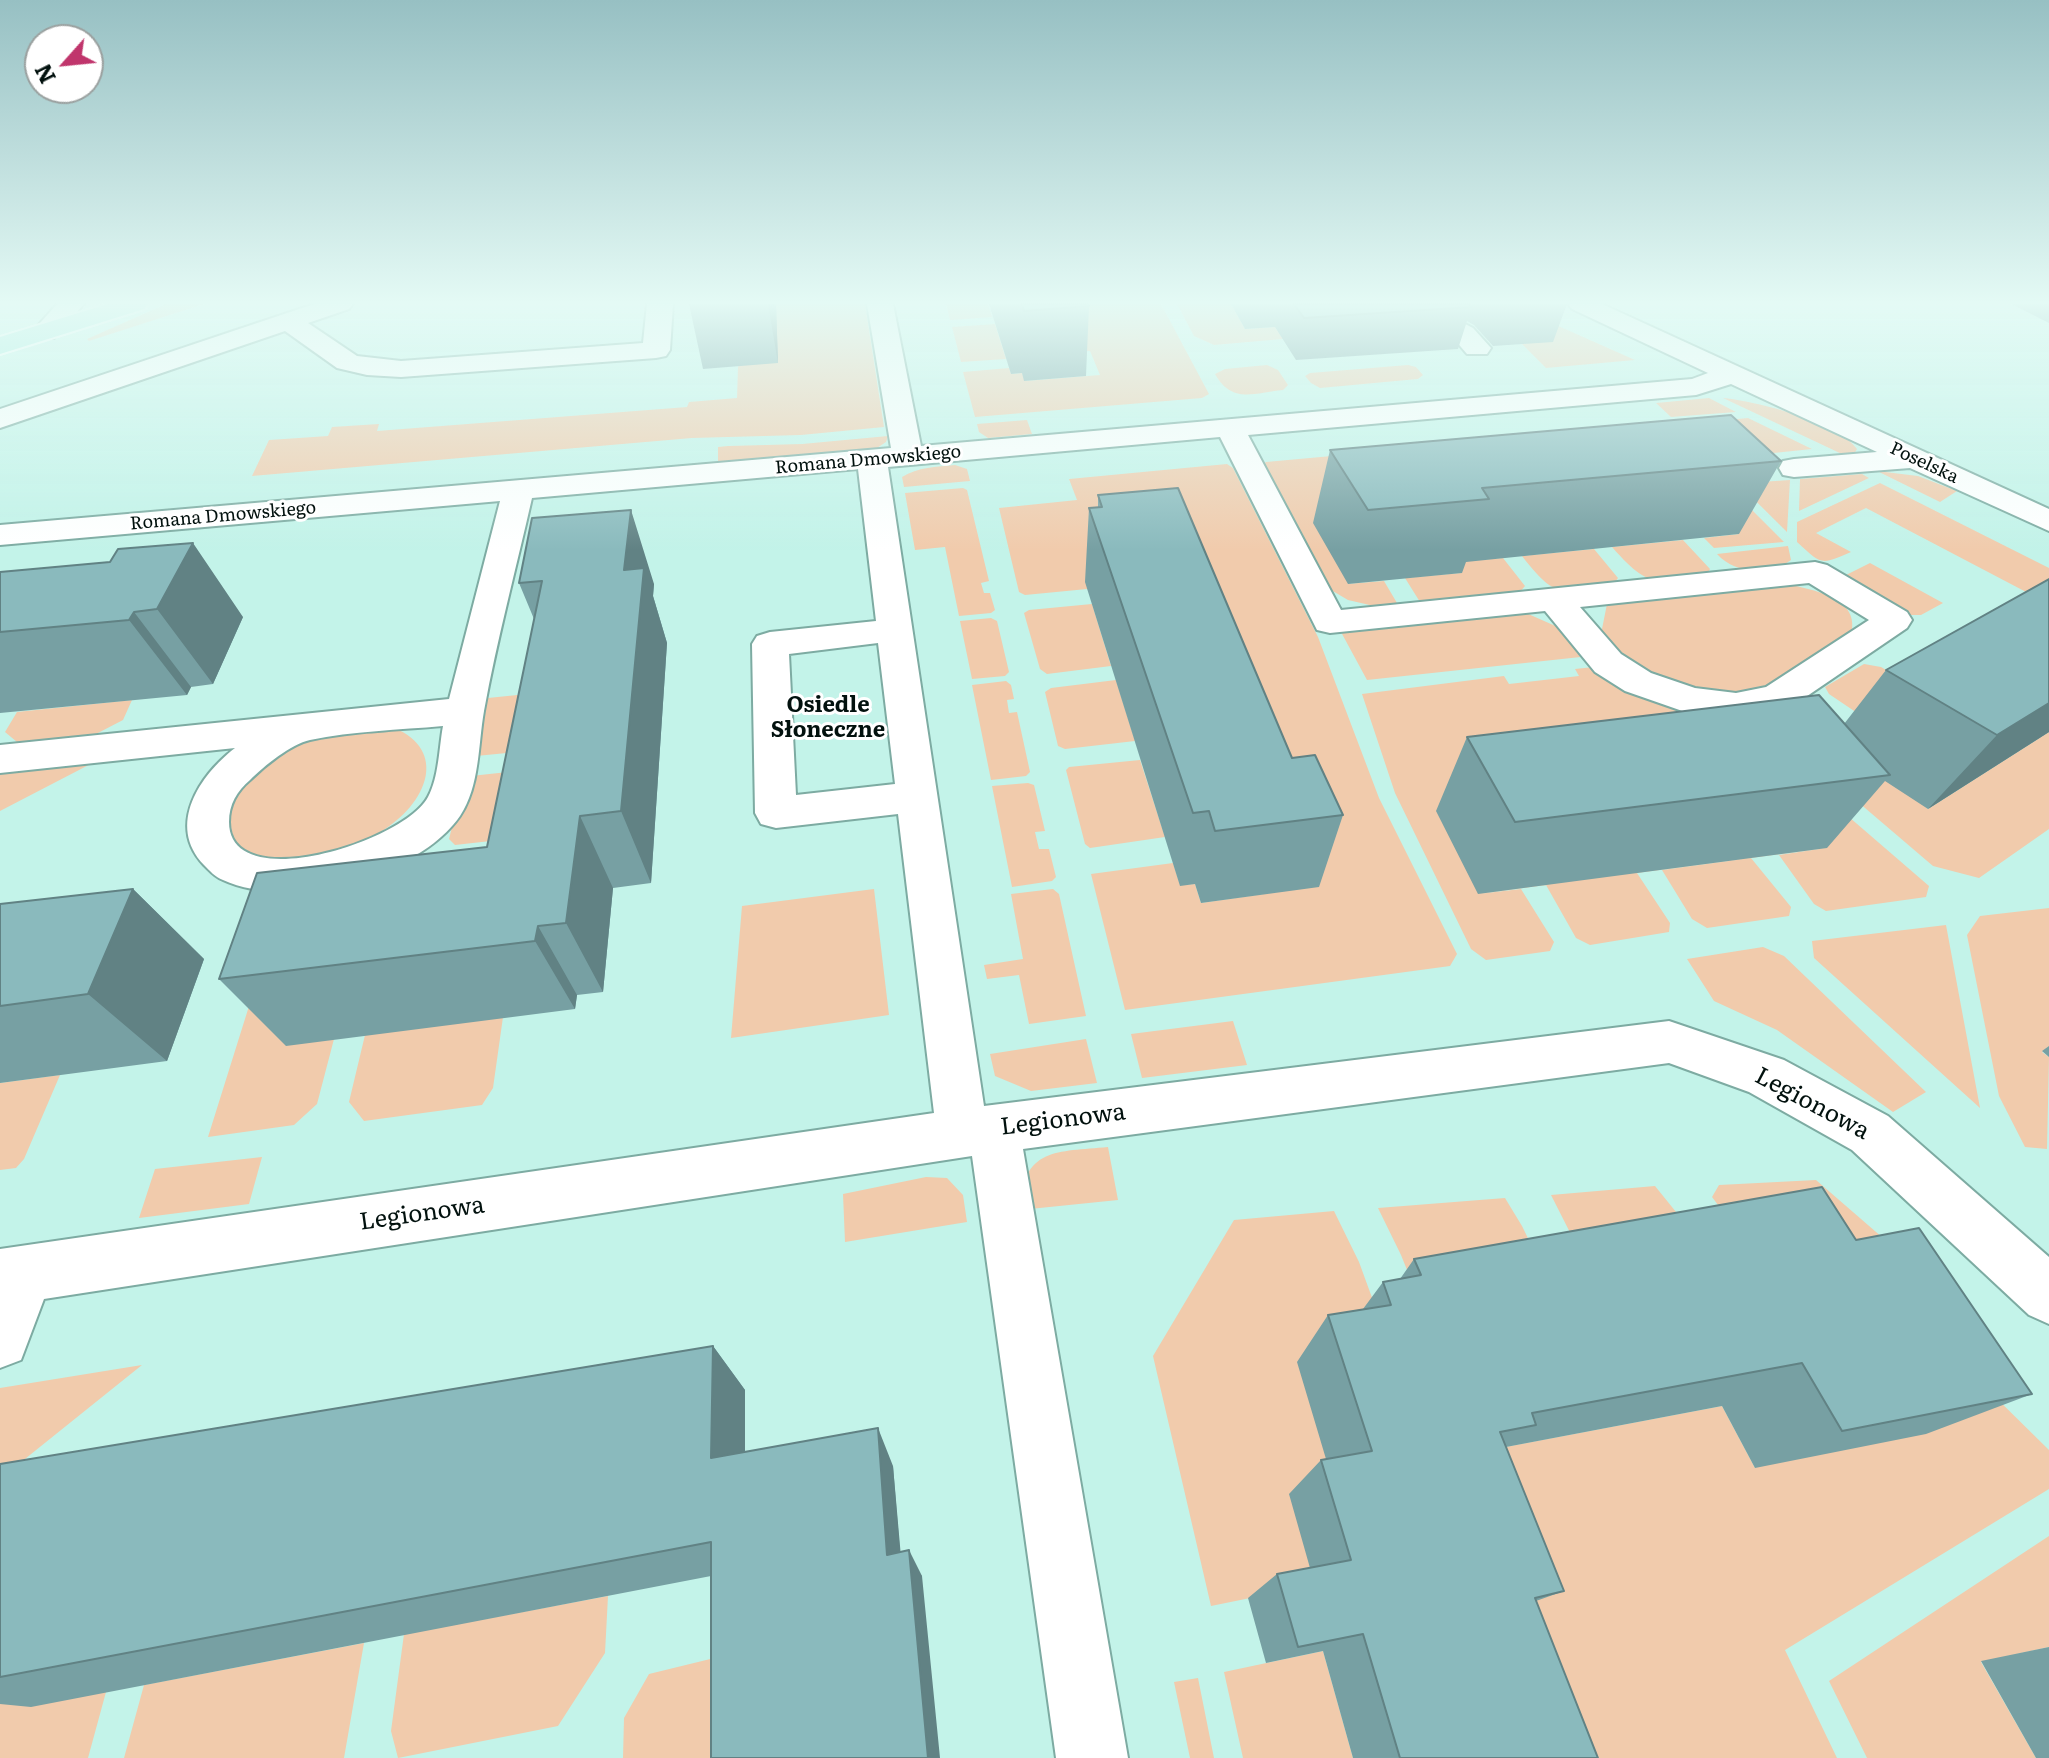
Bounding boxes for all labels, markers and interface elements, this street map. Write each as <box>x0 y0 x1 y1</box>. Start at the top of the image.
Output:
north arrow <box>24 24 104 104</box>
text: N <box>25 58 63 90</box>
street label: Poselska <box>1886 438 1962 488</box>
street label: Romana Dmowskiego <box>774 441 962 479</box>
street label: Romana Dmowskiego <box>129 497 317 535</box>
district label: Osiedle Słoneczne <box>771 693 885 744</box>
street label: Legionowa <box>1750 1062 1874 1146</box>
street label: Legionowa <box>999 1098 1127 1142</box>
street label: Legionowa <box>358 1191 486 1237</box>

